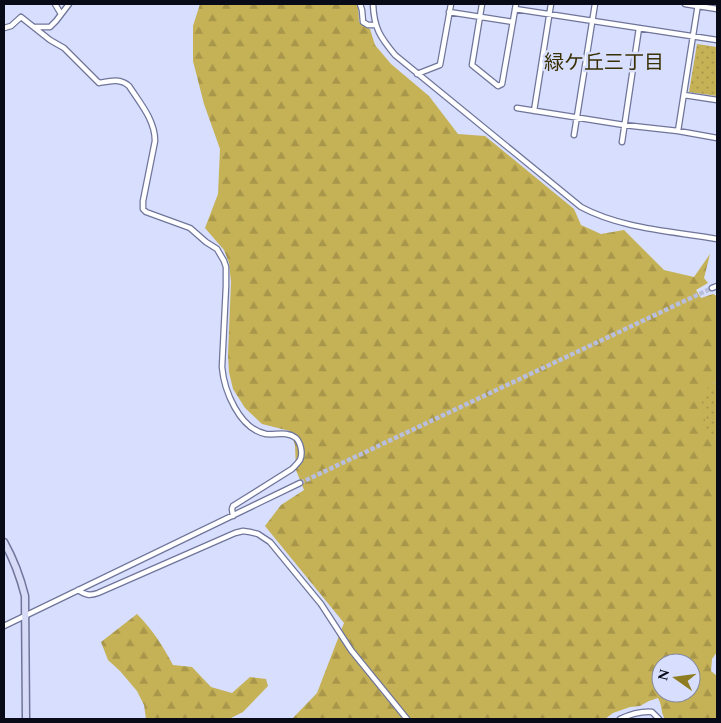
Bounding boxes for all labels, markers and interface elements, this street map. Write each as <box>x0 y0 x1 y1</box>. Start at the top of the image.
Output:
district label: 緑ケ丘三丁目 <box>544 48 664 78</box>
north arrow <box>651 653 701 703</box>
text: N <box>652 667 675 683</box>

